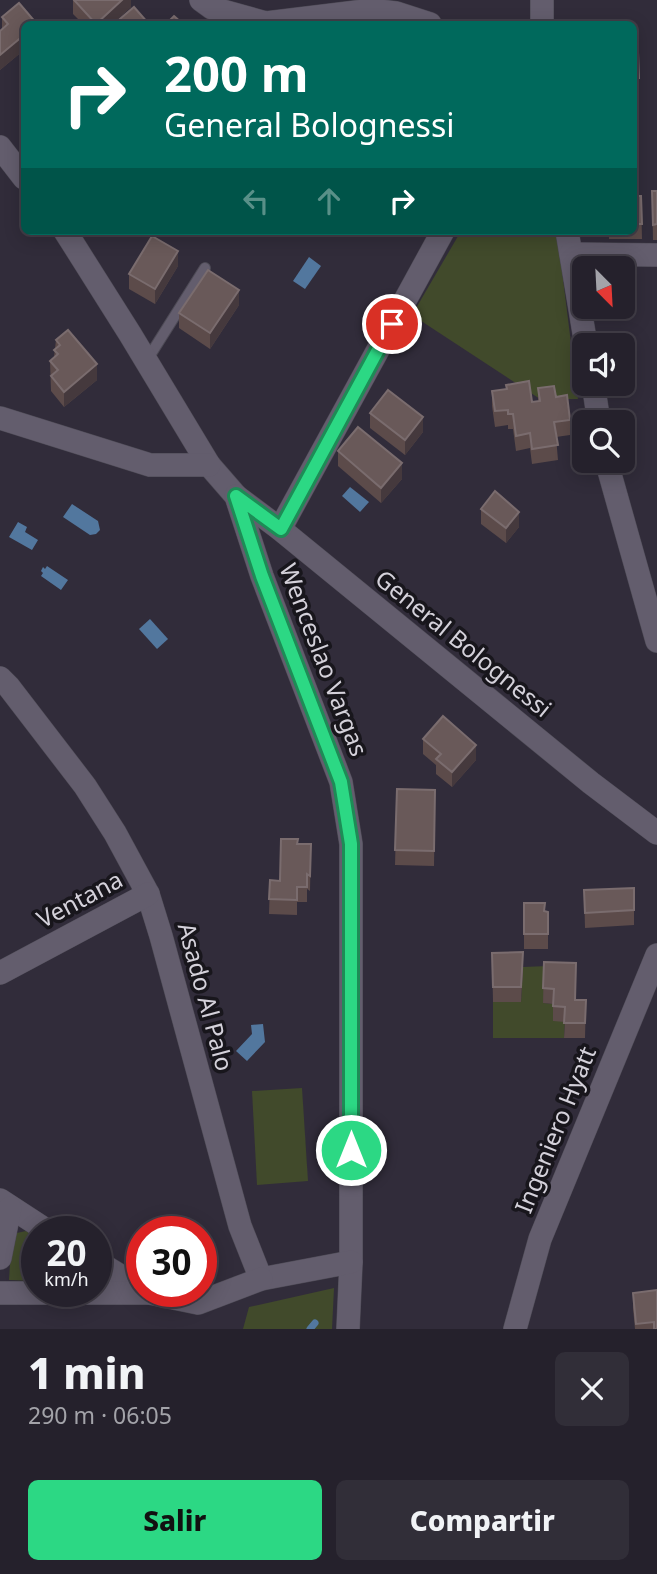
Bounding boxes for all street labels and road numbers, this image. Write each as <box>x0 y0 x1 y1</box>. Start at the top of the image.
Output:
street label: Wenceslao Vargas <box>272 558 376 761</box>
street label: General Bolognessi <box>369 561 559 724</box>
street label: Ventana <box>31 862 128 935</box>
street label: Asado Al Palo <box>171 919 242 1074</box>
street label: Ingeniero Hyatt <box>506 1041 603 1218</box>

